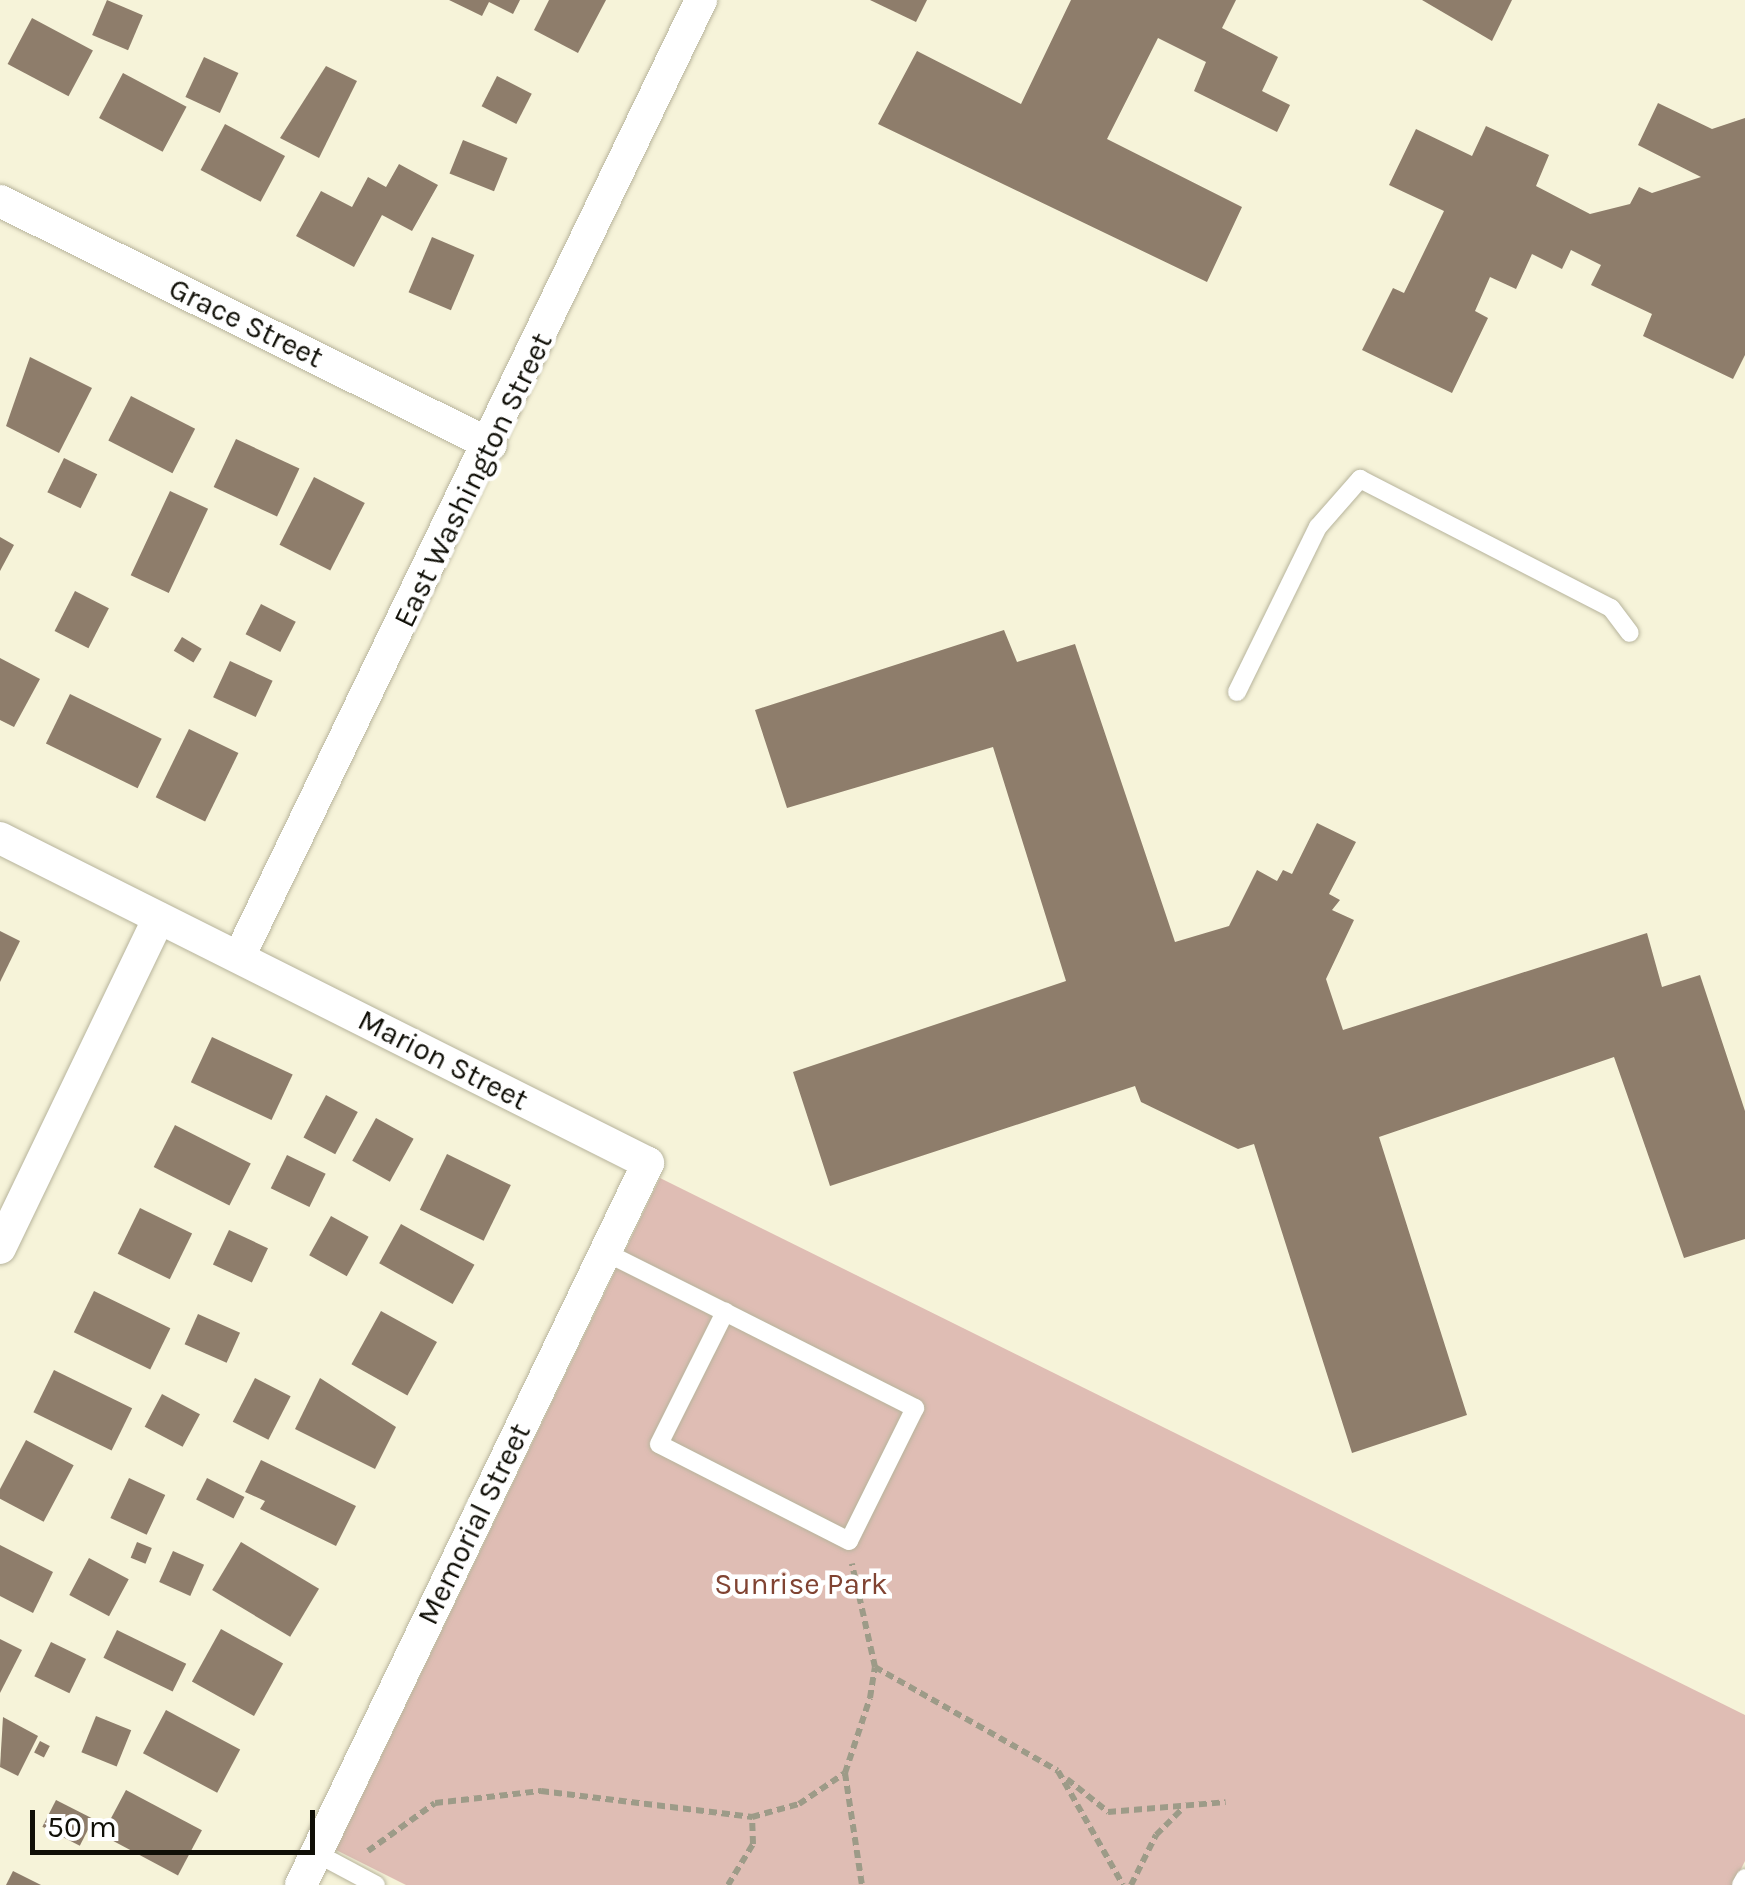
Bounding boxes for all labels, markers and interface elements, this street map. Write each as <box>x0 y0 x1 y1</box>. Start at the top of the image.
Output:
street label: Grace Street <box>163 270 329 376</box>
street label: East Washington Street <box>386 327 560 633</box>
street label: Marion Street <box>352 1002 534 1118</box>
street label: Memorial Street <box>410 1417 538 1631</box>
park label: Sunrise Park <box>714 1566 888 1602</box>
scale bar <box>35 1790 320 1852</box>
text: 50 m <box>47 1809 117 1845</box>

